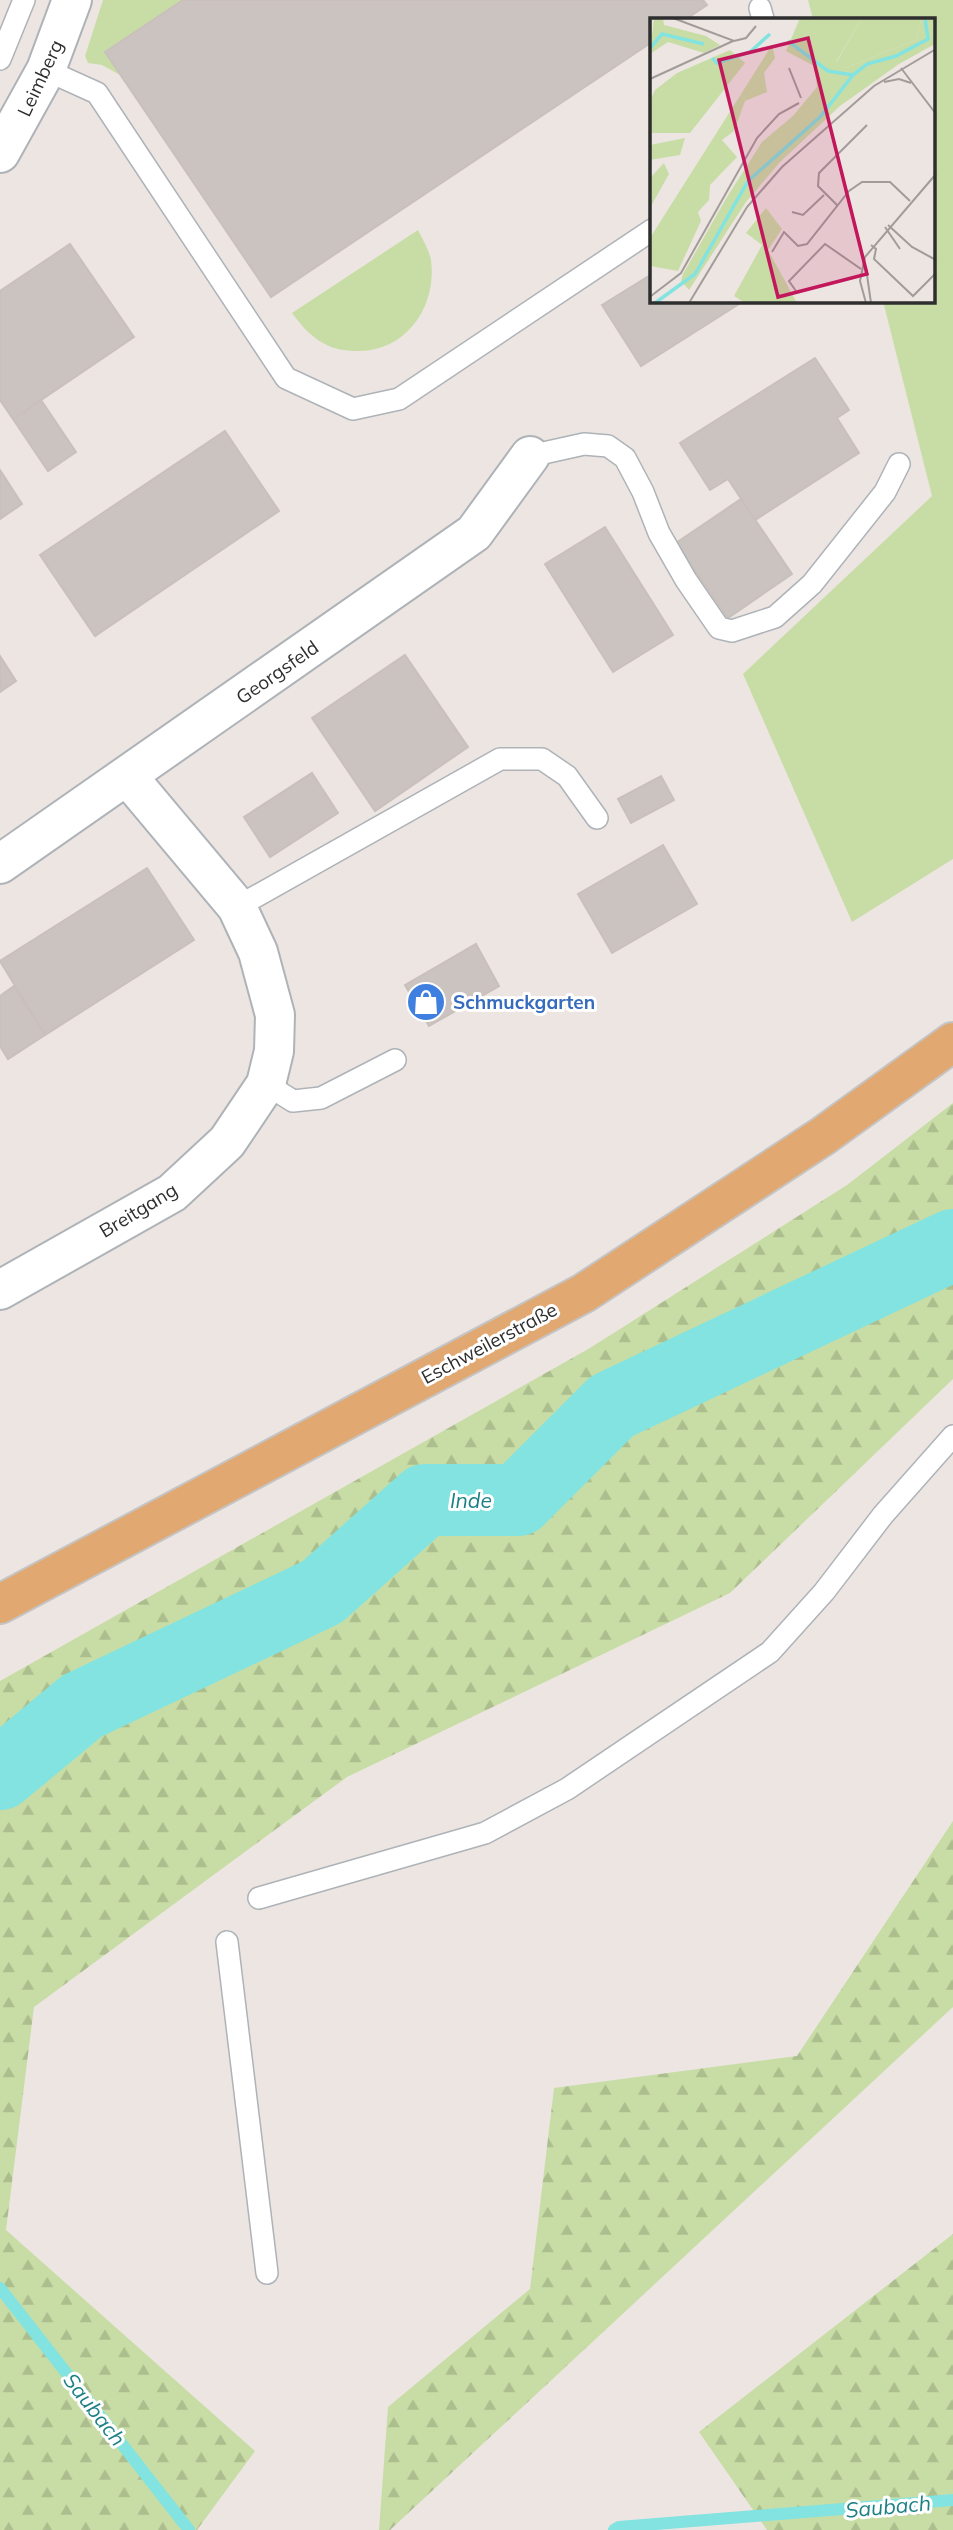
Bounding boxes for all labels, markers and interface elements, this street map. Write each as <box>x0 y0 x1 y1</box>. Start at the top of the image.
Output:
inset map <box>650 18 936 303</box>
street label: Leimberg <box>12 36 68 120</box>
street label: Georgsfeld <box>231 635 323 709</box>
shop icon: Schmuckgarten <box>405 981 447 1023</box>
place label: Schmuckgarten <box>453 990 595 1014</box>
street label: Breitgang <box>95 1177 181 1243</box>
street label: Eschweilerstraße <box>417 1297 561 1389</box>
water label: Inde <box>450 1487 492 1513</box>
water label: Saubach <box>58 2367 132 2451</box>
water label: Saubach <box>844 2489 932 2523</box>

